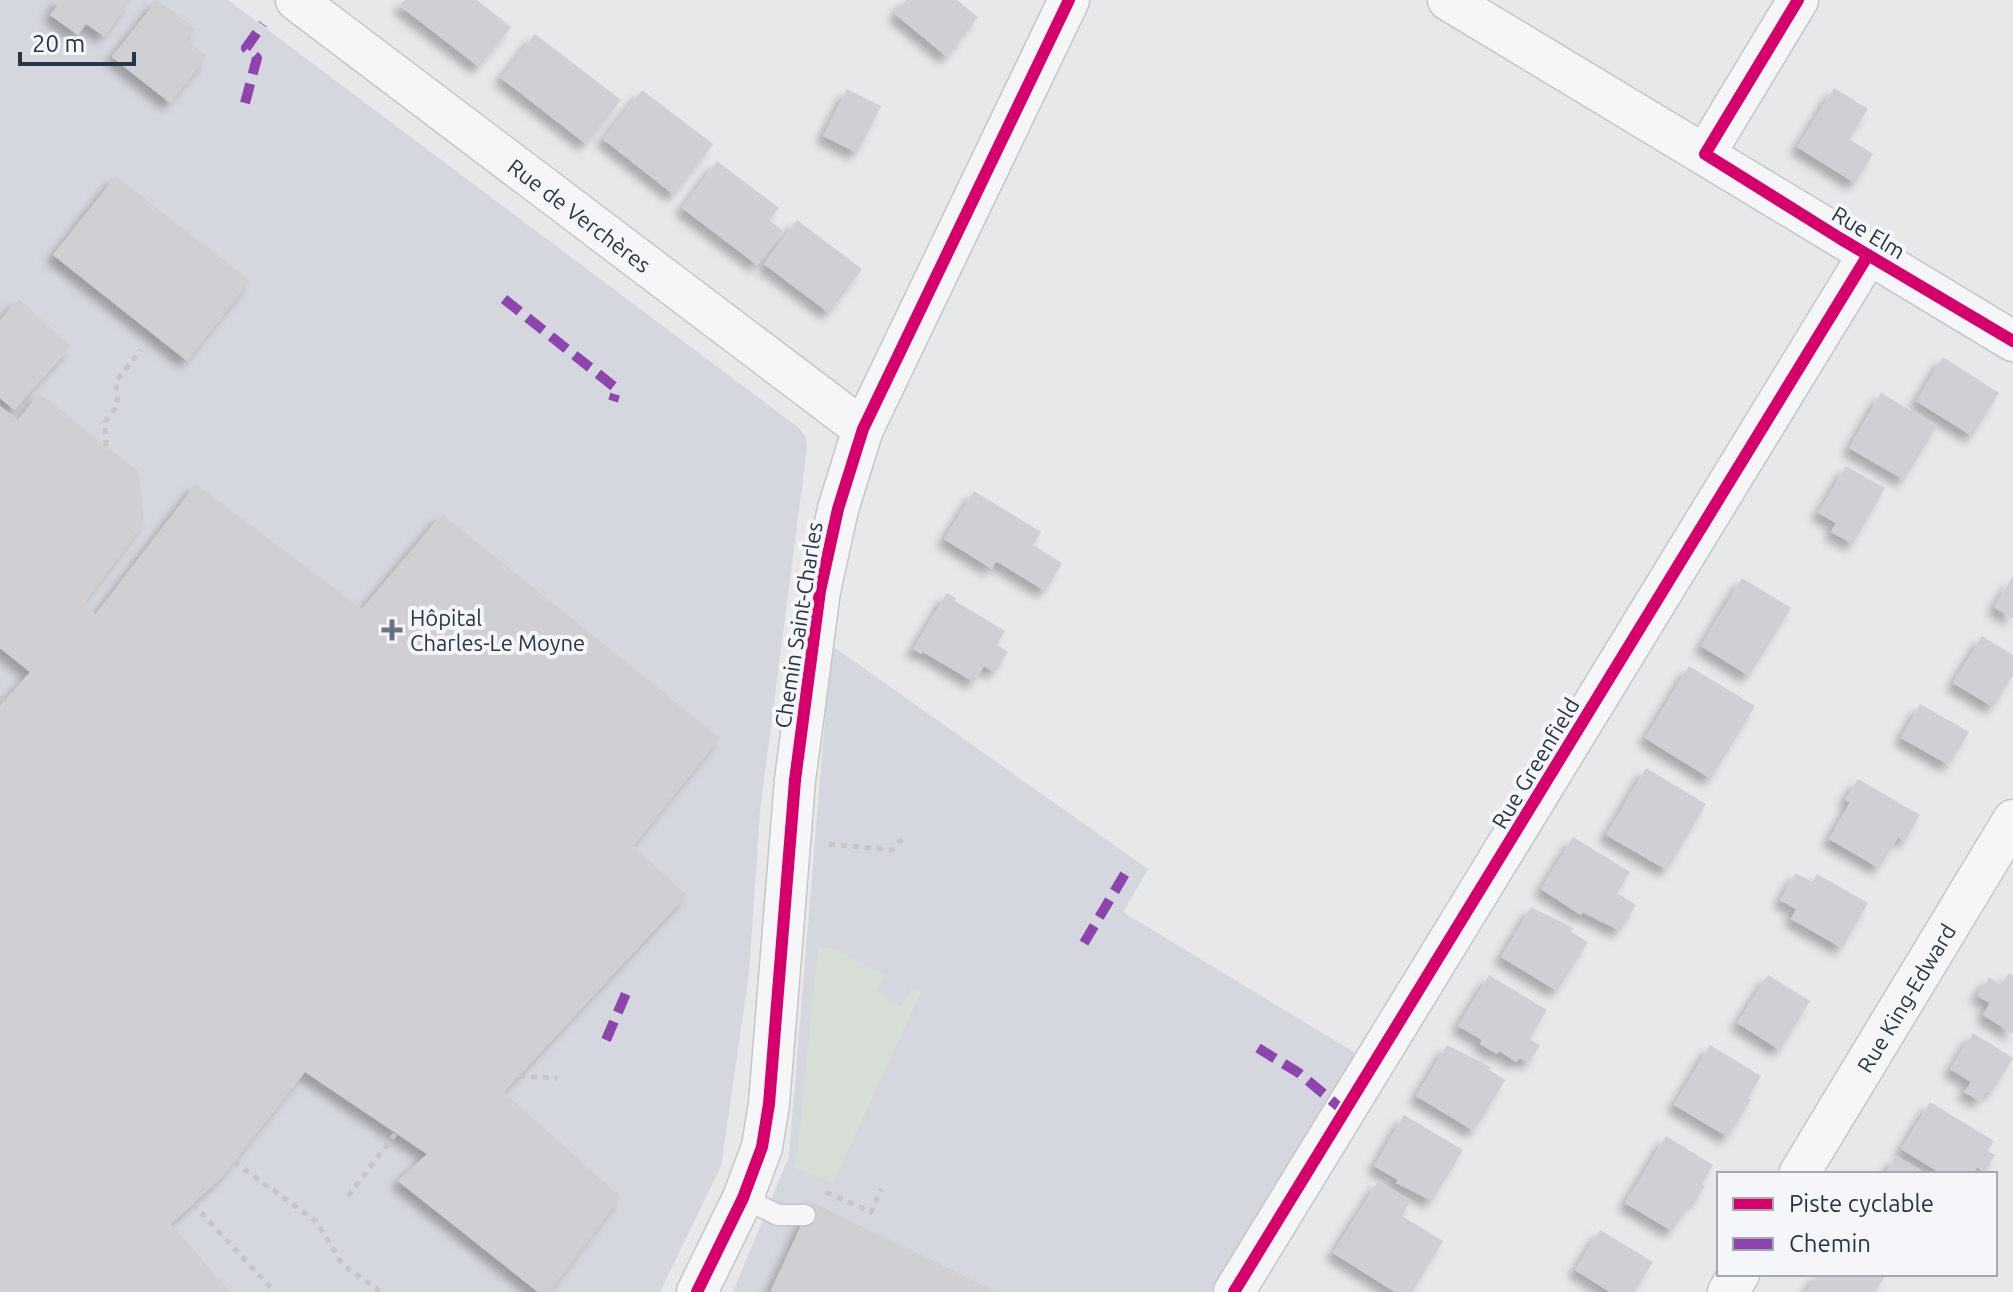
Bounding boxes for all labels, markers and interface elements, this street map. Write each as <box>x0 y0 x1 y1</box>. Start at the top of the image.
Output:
scale bar <box>20 16 134 66</box>
text: 20 m <box>32 30 85 57</box>
street label: Rue de Verchères <box>504 153 656 277</box>
street label: Rue Elm <box>1828 201 1910 263</box>
street label: Chemin Saint-Charles <box>769 520 827 730</box>
place label: Hôpital Charles-Le Moyne <box>410 605 585 655</box>
marker: Hôpital Charles-Le Moyne <box>381 619 403 641</box>
street label: Rue Greenfield <box>1486 693 1584 833</box>
street label: Rue King-Edward <box>1851 919 1960 1076</box>
legend <box>1717 1172 1997 1276</box>
text: Piste cyclable <box>1789 1190 1934 1217</box>
text: Chemin <box>1789 1230 1871 1257</box>

